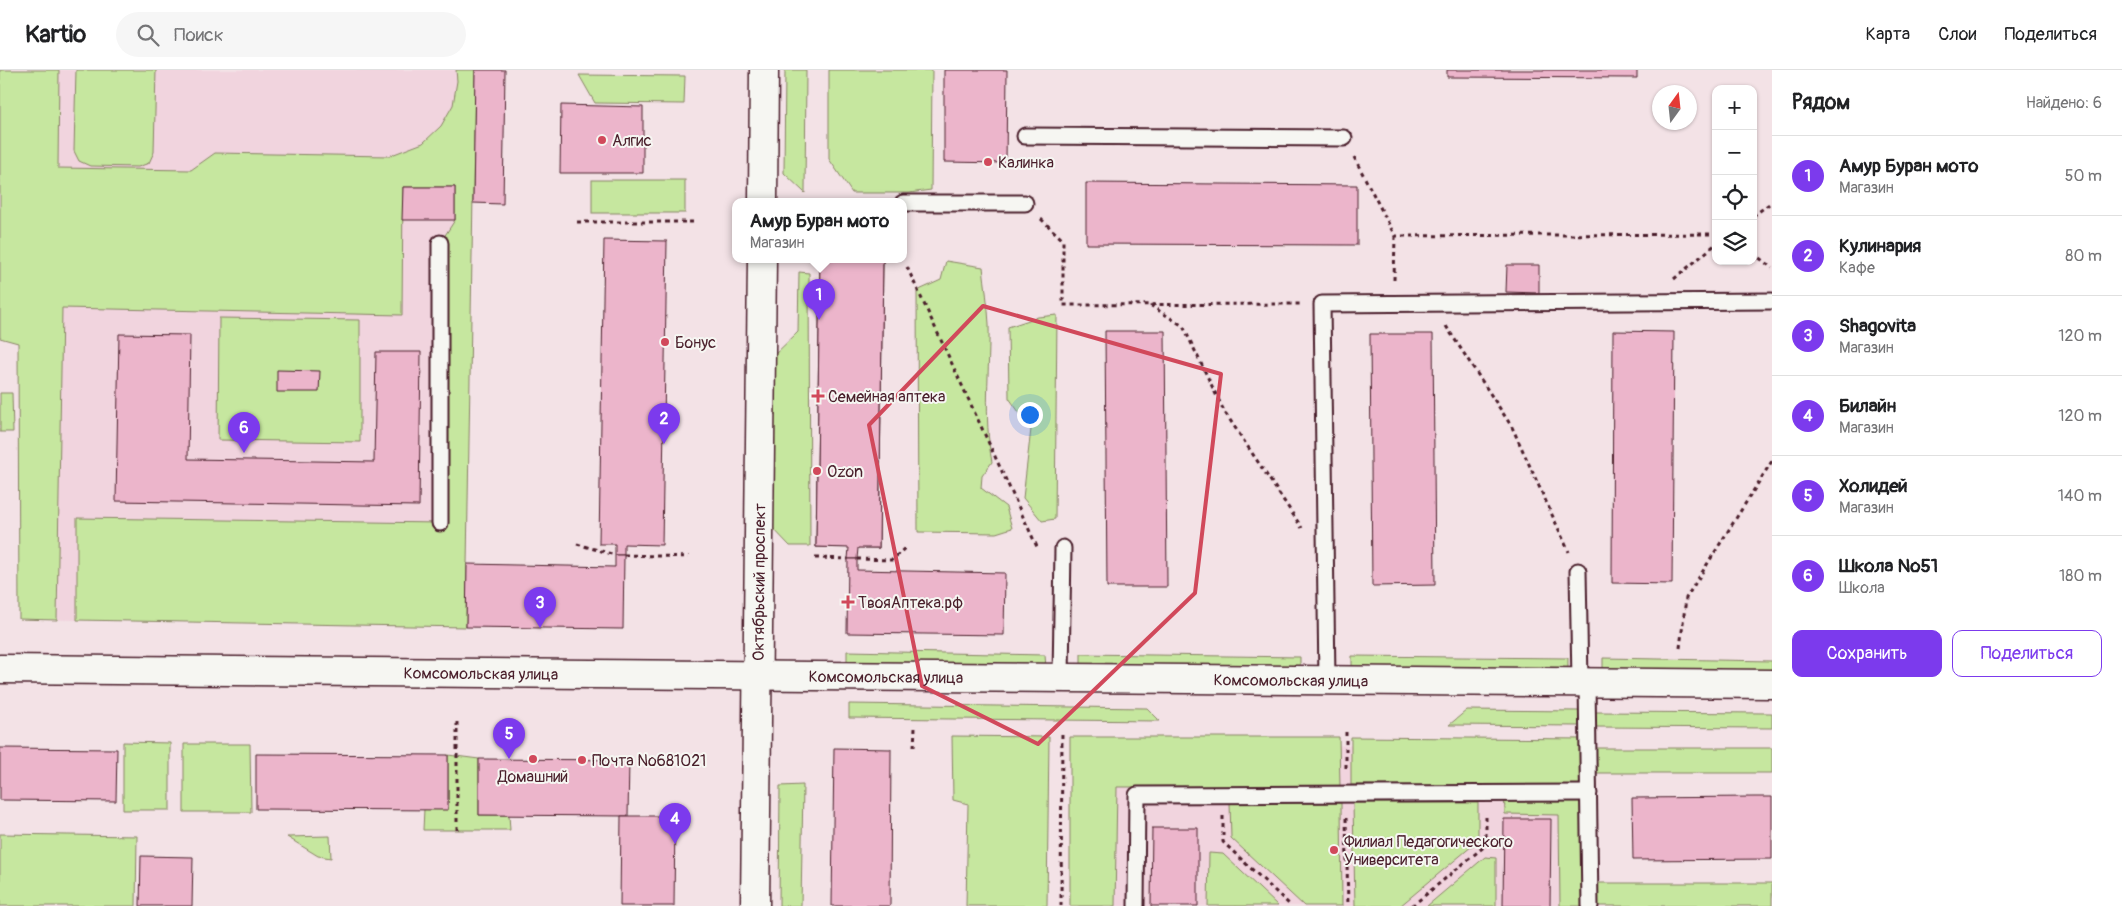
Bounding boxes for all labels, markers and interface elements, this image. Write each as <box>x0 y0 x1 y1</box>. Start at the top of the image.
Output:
search box <box>116 12 466 57</box>
text: Kartio <box>25 20 86 49</box>
icon: search <box>134 21 162 49</box>
text: Поиск <box>174 23 224 47</box>
text: Карта <box>1866 23 1910 46</box>
text: Слои <box>1938 23 1976 46</box>
text: Поделиться <box>2004 23 2097 46</box>
north arrow <box>1652 85 1697 130</box>
map controls <box>1712 85 1757 265</box>
button: + <box>1712 85 1757 130</box>
text: Рядом <box>1792 89 1850 116</box>
text: Найдено: 6 <box>2026 93 2102 113</box>
button: − <box>1712 130 1757 175</box>
place label: Алгис <box>612 131 652 151</box>
marker: Алгис <box>596 134 608 146</box>
place label: Калинка <box>998 153 1054 173</box>
text: Амур Буран мото <box>1839 154 1978 178</box>
marker: Калинка <box>982 156 994 168</box>
text: 1 <box>1805 166 1811 186</box>
text: 50 m <box>2065 166 2102 186</box>
button: locate <box>1712 175 1757 220</box>
text: Магазин <box>1839 178 1894 198</box>
popup <box>732 198 907 263</box>
text: Амур Буран мото <box>750 209 889 233</box>
button: layers <box>1712 220 1757 265</box>
text: Магазин <box>750 233 804 253</box>
text: Кулинария <box>1839 234 1921 258</box>
text: 2 <box>1804 246 1812 266</box>
text: 80 m <box>2065 246 2102 266</box>
text: Кафе <box>1839 258 1875 278</box>
pin: 1 <box>803 279 835 320</box>
text: Shagovita <box>1839 314 1916 338</box>
text: 3 <box>1804 326 1812 346</box>
text: 120 m <box>2058 326 2102 346</box>
place label: Бонус <box>675 333 716 353</box>
marker: Бонус <box>659 336 671 348</box>
text: Магазин <box>1839 338 1894 358</box>
place label: Семейная аптека <box>828 387 945 407</box>
marker: Семейная аптека <box>812 390 824 402</box>
text: Билайн <box>1839 394 1896 418</box>
your location <box>1017 402 1043 428</box>
pin: 2 <box>648 403 680 444</box>
text: 4 <box>1803 406 1813 426</box>
text: 120 m <box>2058 406 2102 426</box>
pin: 6 <box>228 412 260 453</box>
text: Магазин <box>1839 418 1894 438</box>
place label: Ozon <box>827 462 863 482</box>
marker: Ozon <box>811 465 823 477</box>
text: Холидей <box>1839 474 1908 498</box>
text: 5 <box>1804 486 1812 506</box>
text: 140 m <box>2058 486 2102 506</box>
text: Магазин <box>1839 498 1894 518</box>
street label: Октябрьский проспект <box>749 503 770 661</box>
text: Школа №51 <box>1839 554 1938 578</box>
text: 6 <box>1803 566 1813 586</box>
text: 180 m <box>2059 566 2102 586</box>
text: Школа <box>1839 578 1885 598</box>
pin: 3 <box>524 587 556 628</box>
place label: ТвояАптека.рф <box>858 593 963 613</box>
marker: ТвояАптека.рф <box>842 596 854 608</box>
button: Сохранить <box>1792 630 1942 677</box>
button: Поделиться <box>1952 630 2102 677</box>
street label: Комсомольская улица <box>404 663 558 685</box>
street label: Комсомольская улица <box>808 667 963 688</box>
street label: Комсомольская улица <box>1213 670 1368 692</box>
pin: 5 <box>493 718 525 759</box>
place label: Почта №681021 <box>592 751 706 771</box>
marker: Домашний <box>527 753 539 765</box>
marker: Почта №681021 <box>576 754 588 766</box>
place label: Домашний <box>497 767 568 787</box>
pin: 4 <box>659 803 691 844</box>
place label: Филиал Педагогического Университета <box>1344 832 1513 870</box>
marker: Филиал Педагогического Университета <box>1328 844 1340 856</box>

